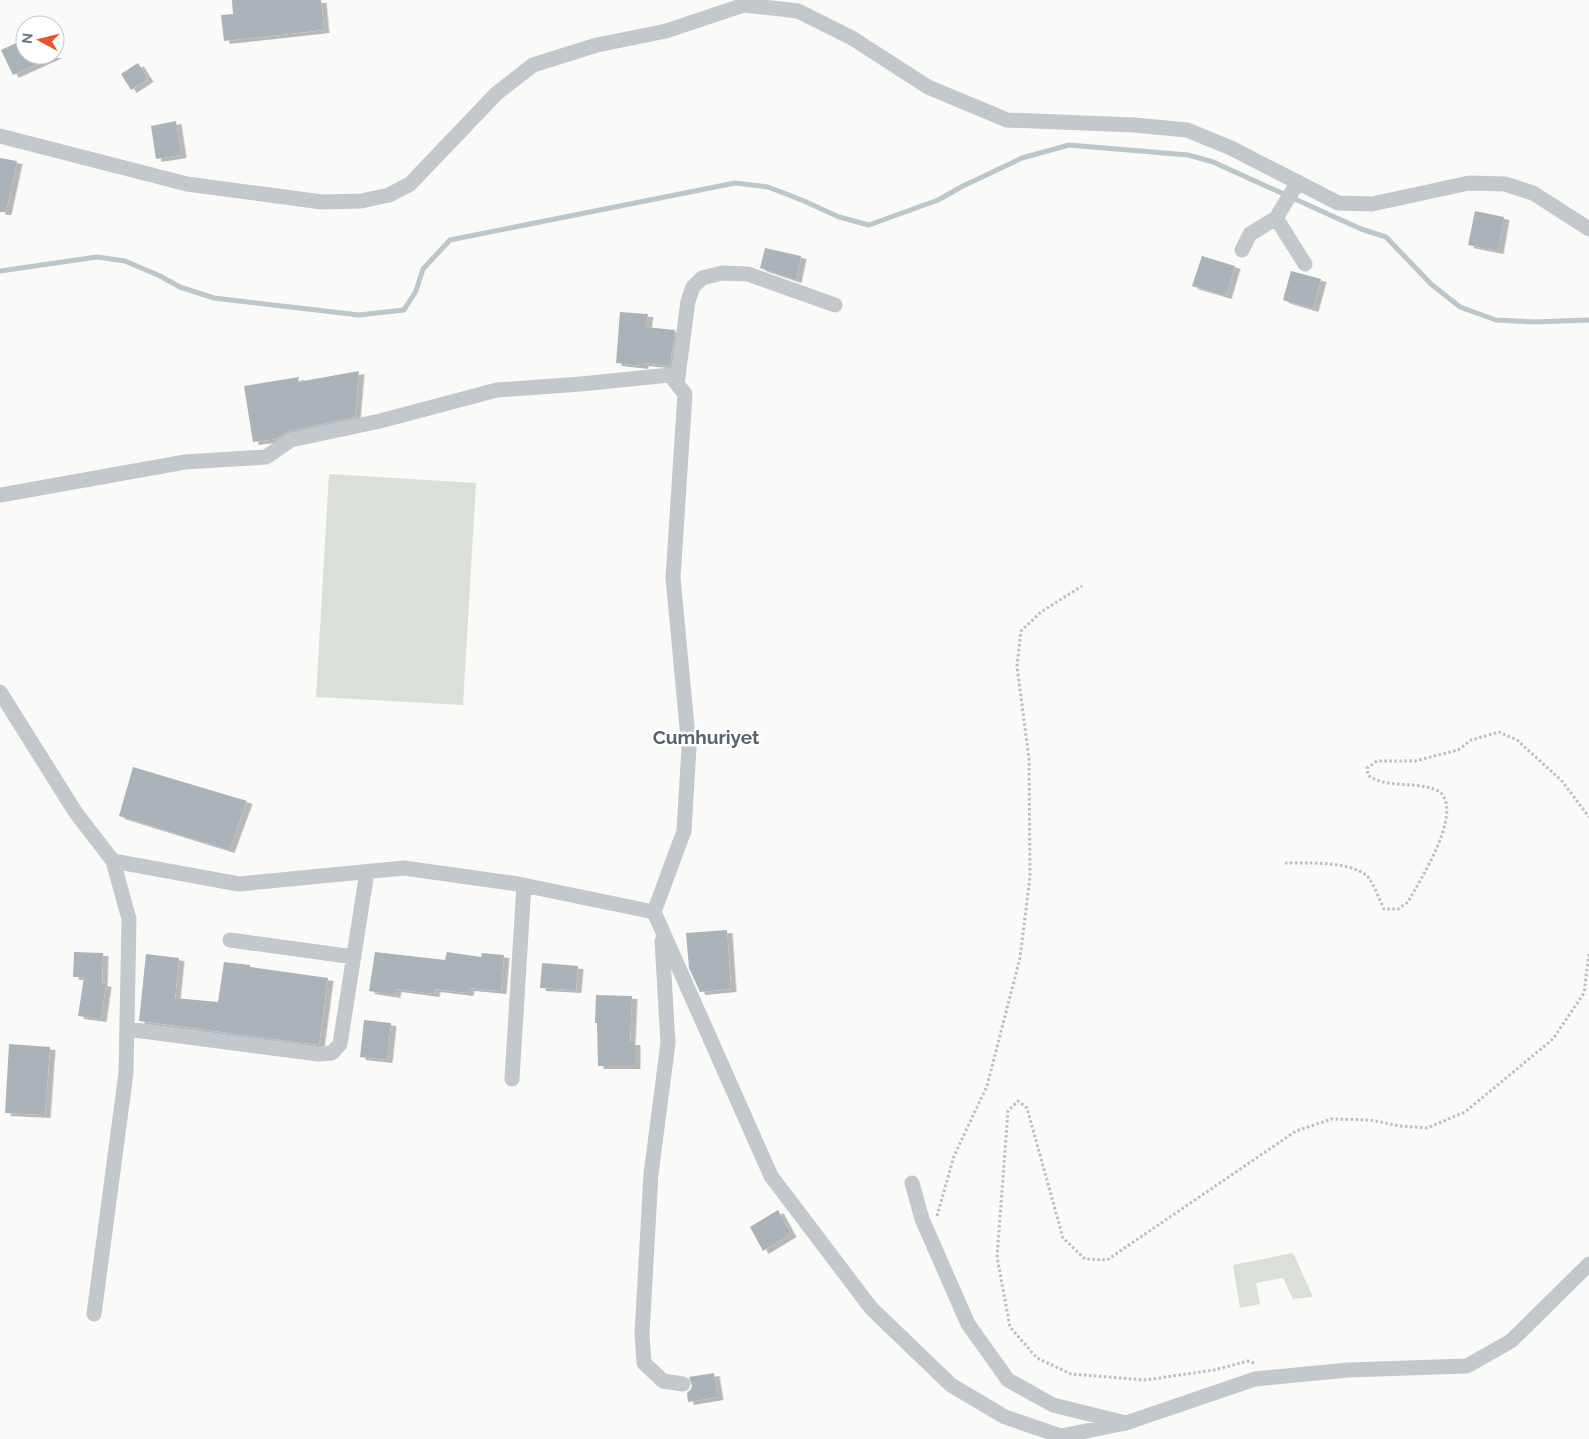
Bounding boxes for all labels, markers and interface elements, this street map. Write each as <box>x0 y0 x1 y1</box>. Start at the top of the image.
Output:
north arrow <box>15 15 65 65</box>
text: N <box>19 32 36 45</box>
district label: Cumhuriyet <box>653 726 760 748</box>

